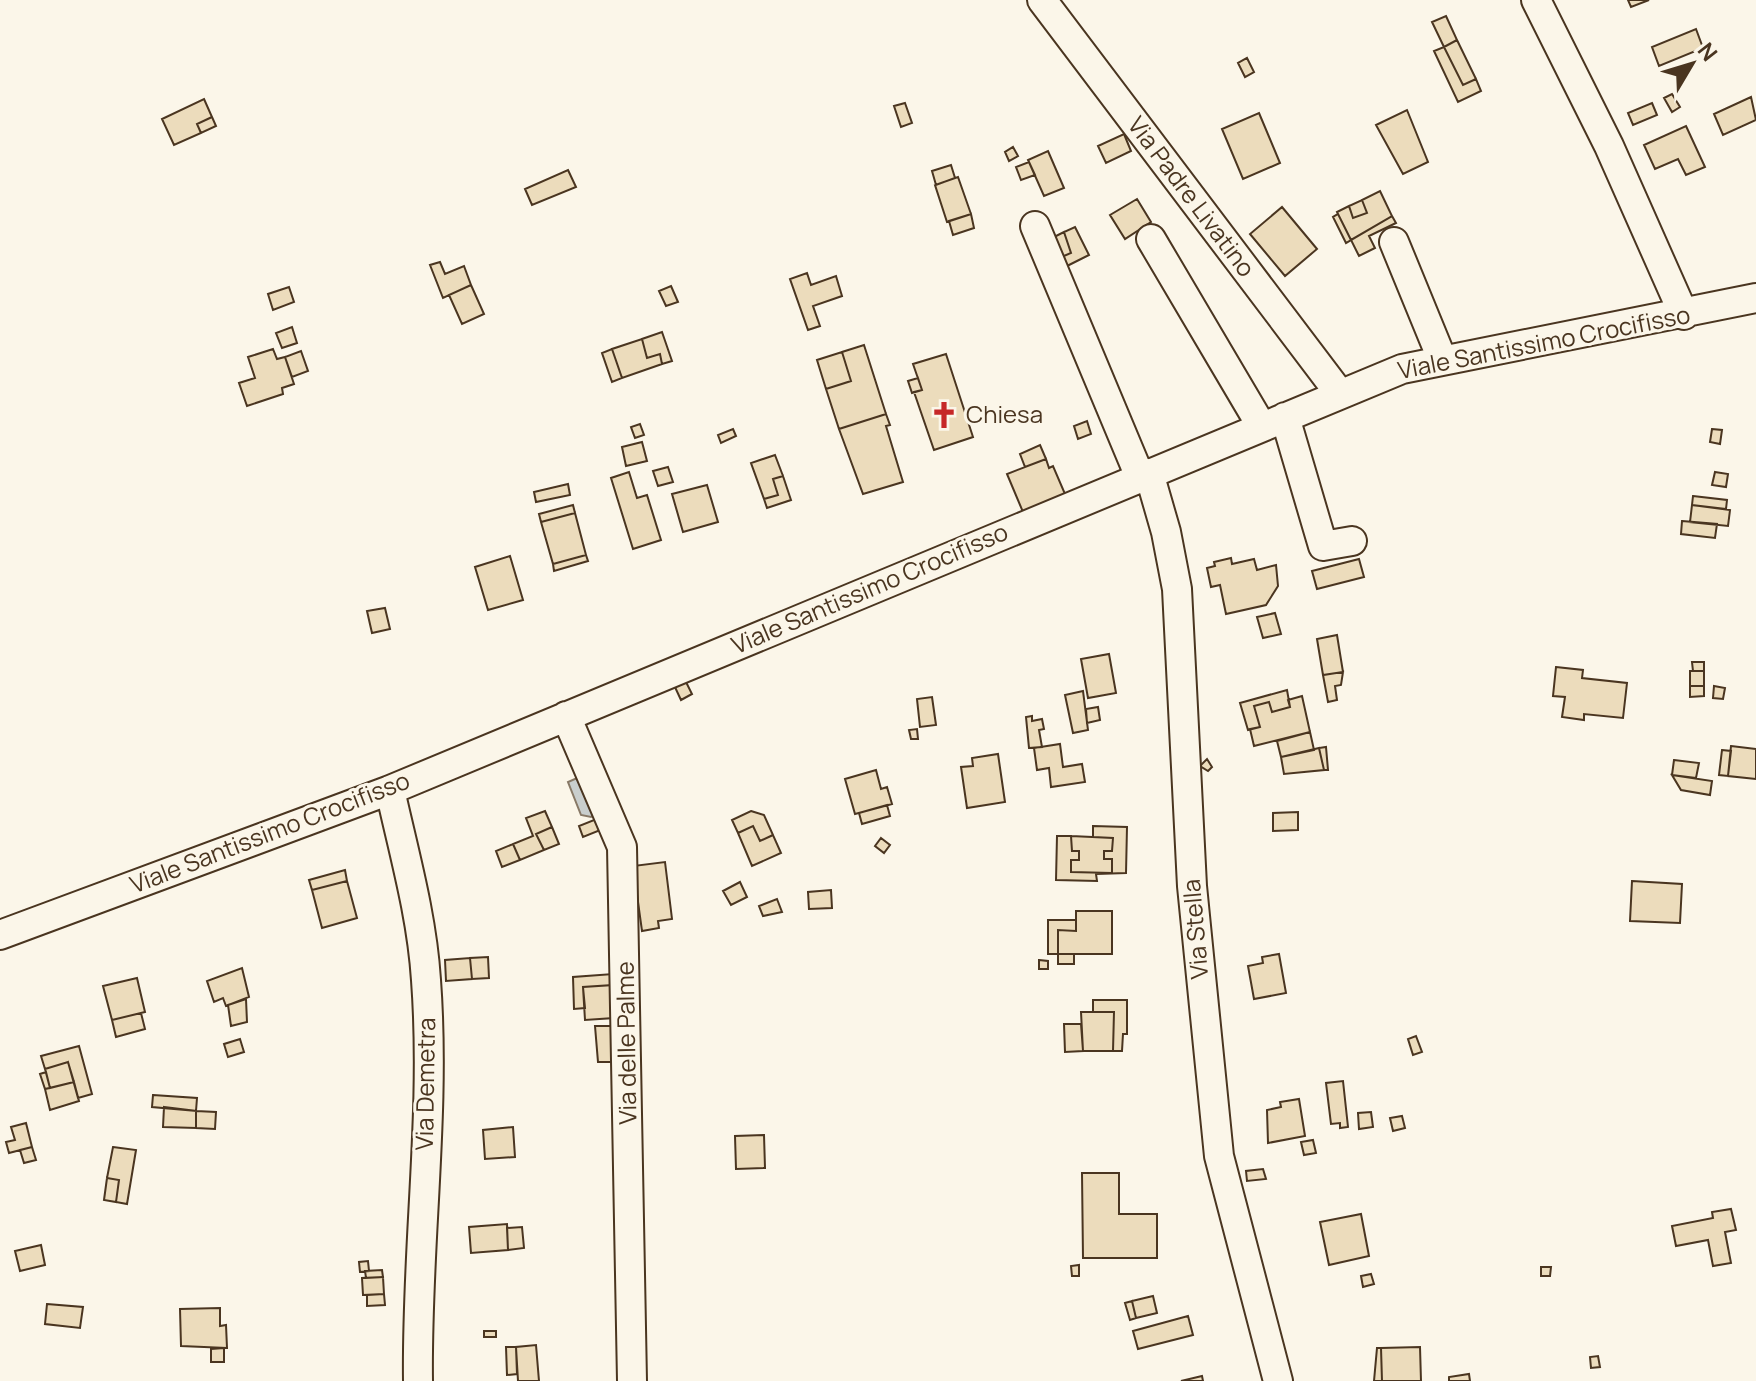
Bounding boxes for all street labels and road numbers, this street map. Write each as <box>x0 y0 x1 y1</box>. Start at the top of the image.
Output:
street label: Via Padre Livatino <box>1121 109 1263 283</box>
street label: Viale Santissimo Crocifisso <box>1395 297 1693 386</box>
street label: Viale Santissimo Crocifisso <box>726 514 1013 661</box>
street label: Viale Santissimo Crocifisso <box>125 763 414 900</box>
street label: Via Stella <box>1174 878 1215 981</box>
street label: Via delle Palme <box>608 961 643 1125</box>
street label: Via Demetra <box>407 1017 442 1151</box>

